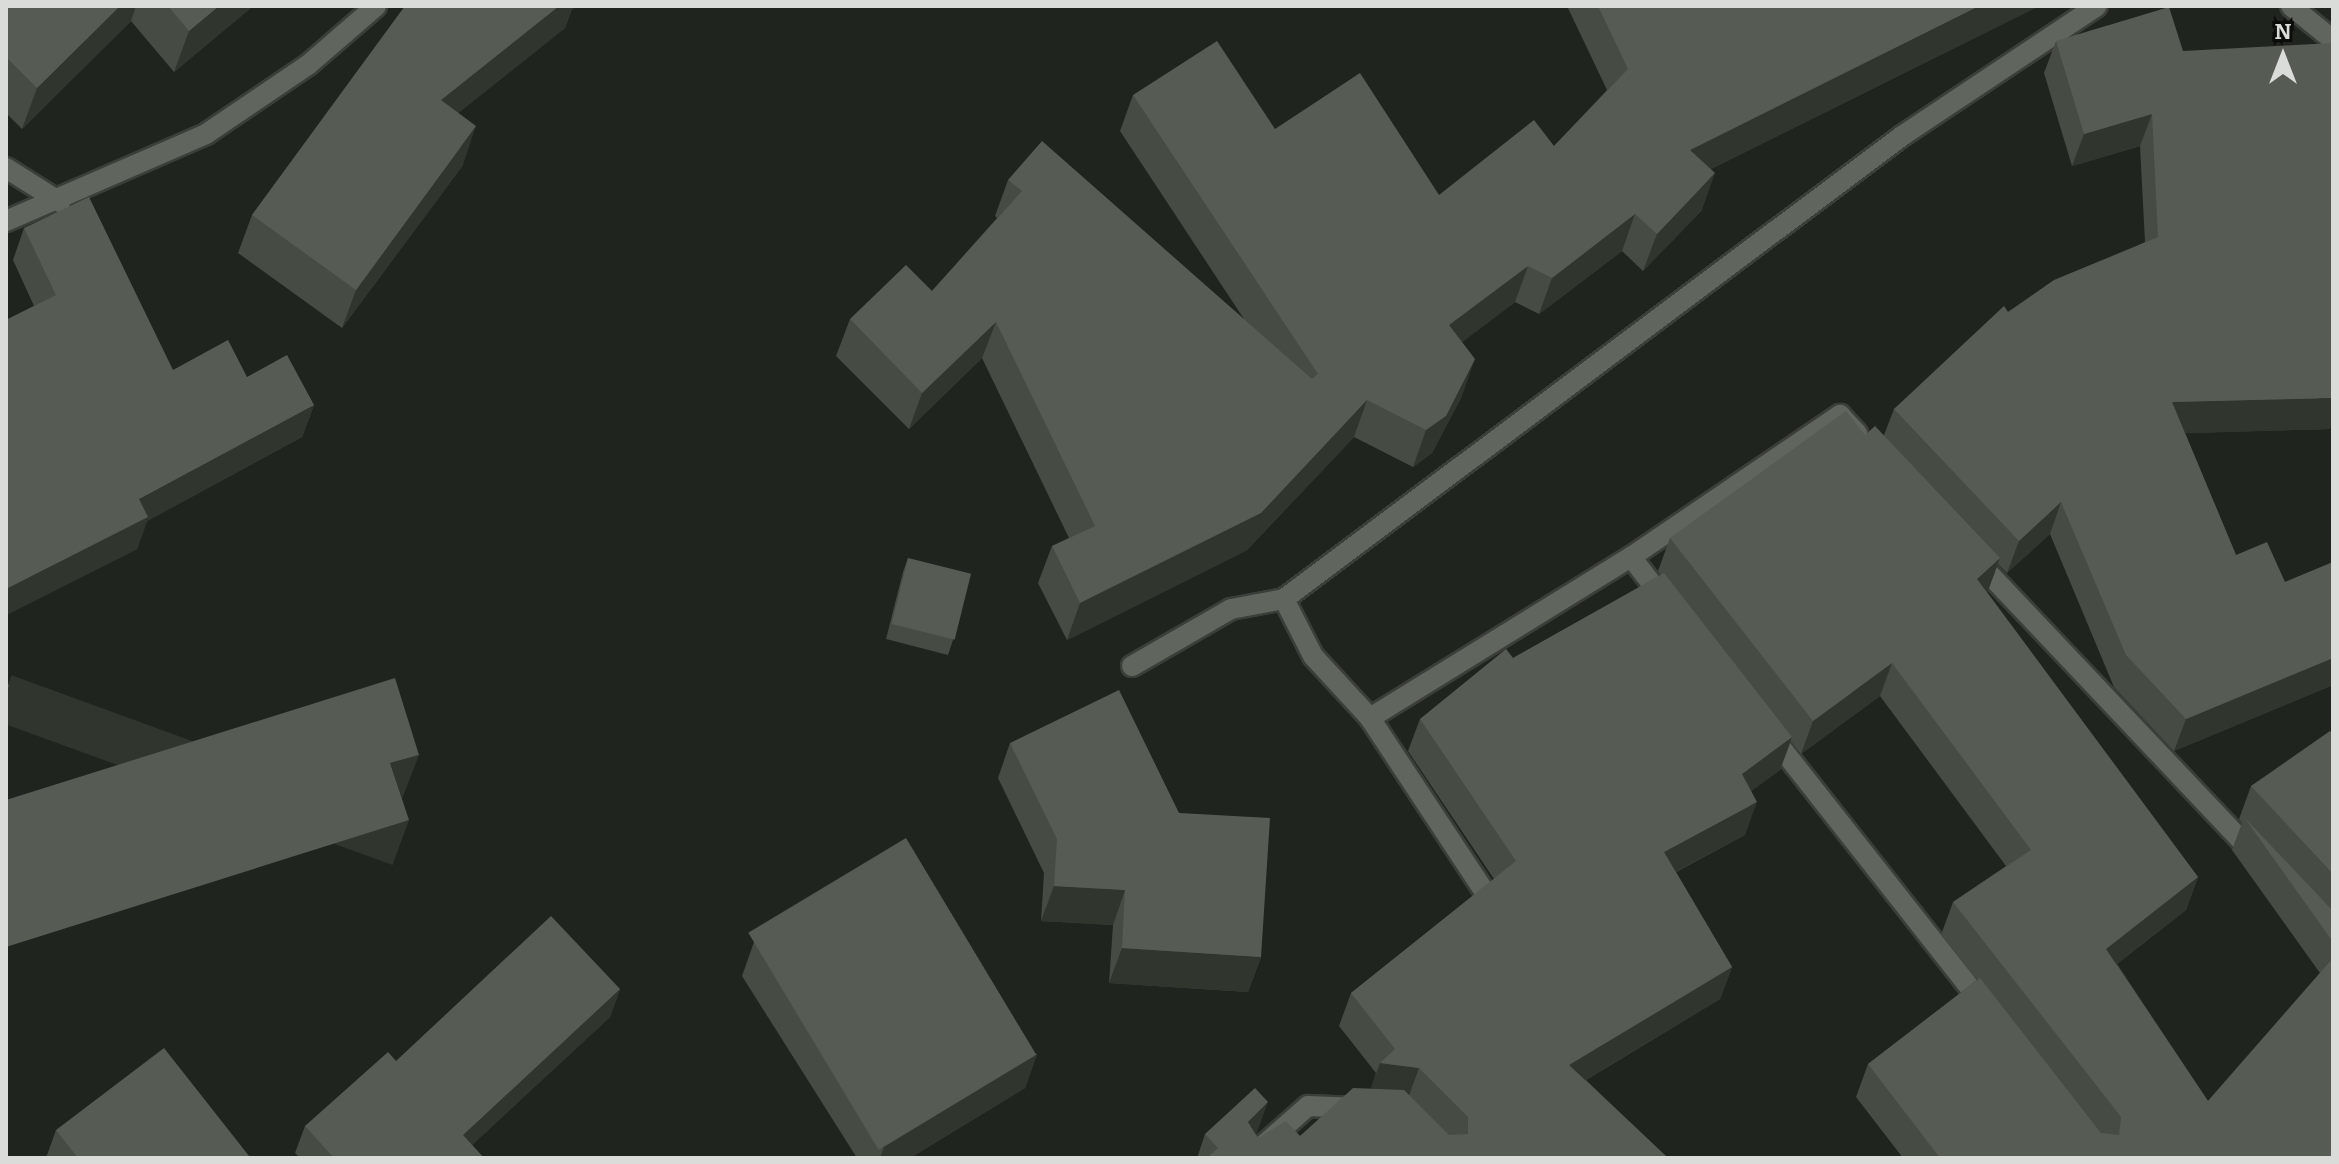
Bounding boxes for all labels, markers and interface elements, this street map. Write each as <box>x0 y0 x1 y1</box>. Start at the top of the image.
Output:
north arrow <box>2243 16 2323 96</box>
text: N <box>2275 18 2291 45</box>

